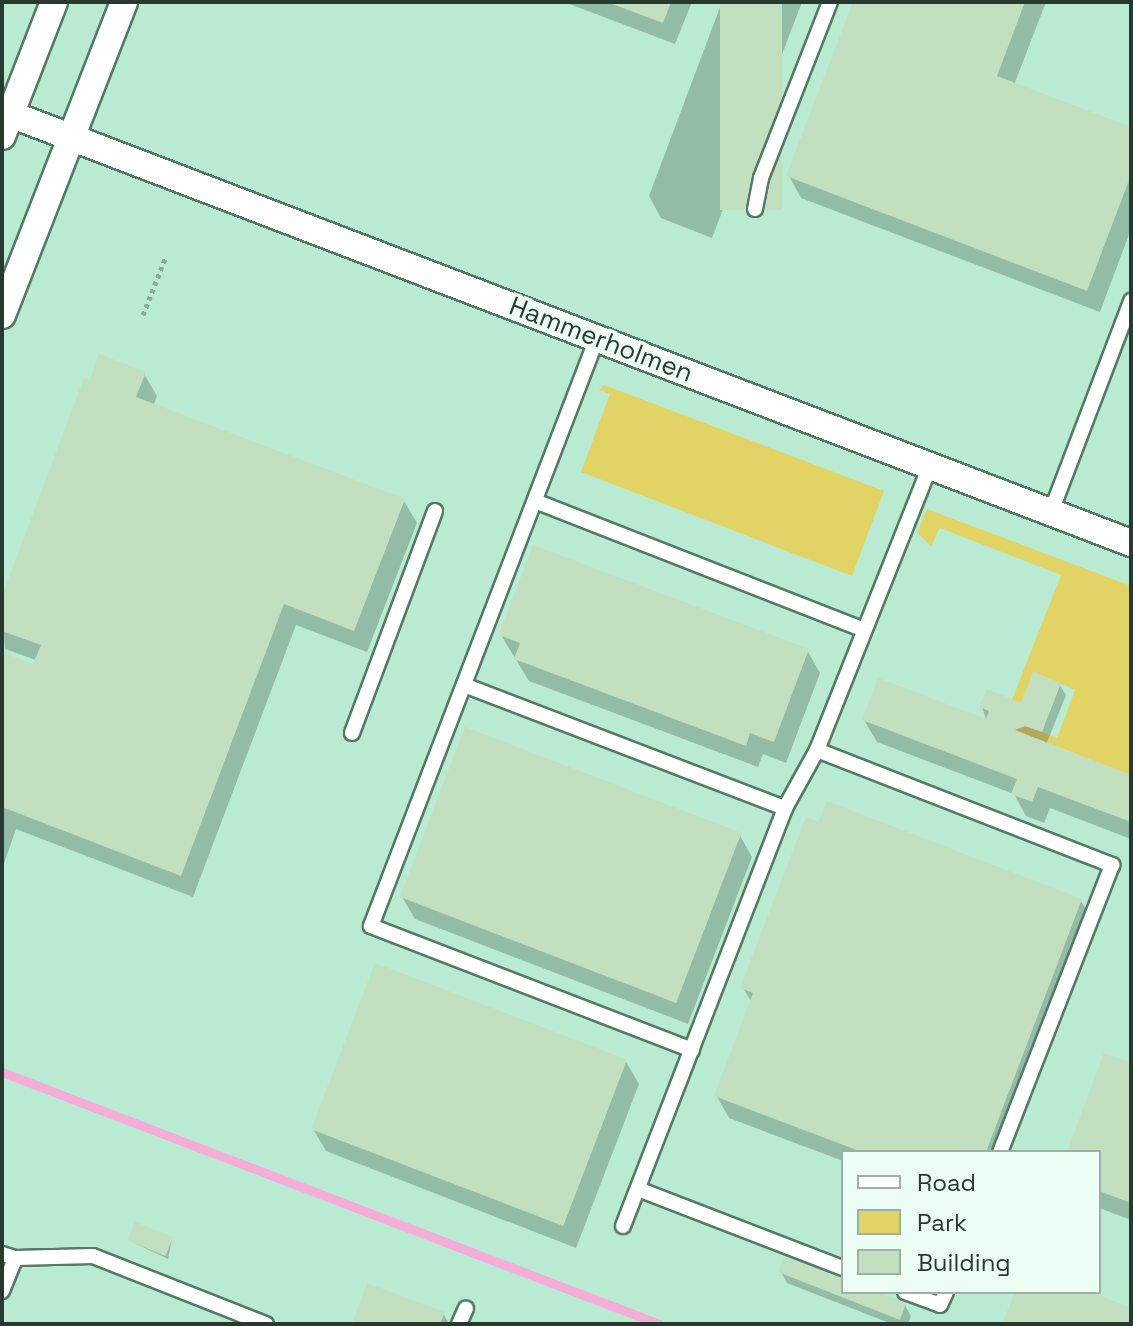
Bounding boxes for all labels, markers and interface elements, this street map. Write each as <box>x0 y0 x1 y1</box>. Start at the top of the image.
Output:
street label: Hammerholmen <box>505 291 697 389</box>
legend <box>841 1150 1101 1294</box>
text: Road <box>917 1167 976 1198</box>
text: Park <box>917 1207 967 1238</box>
text: Building <box>917 1247 1011 1278</box>

